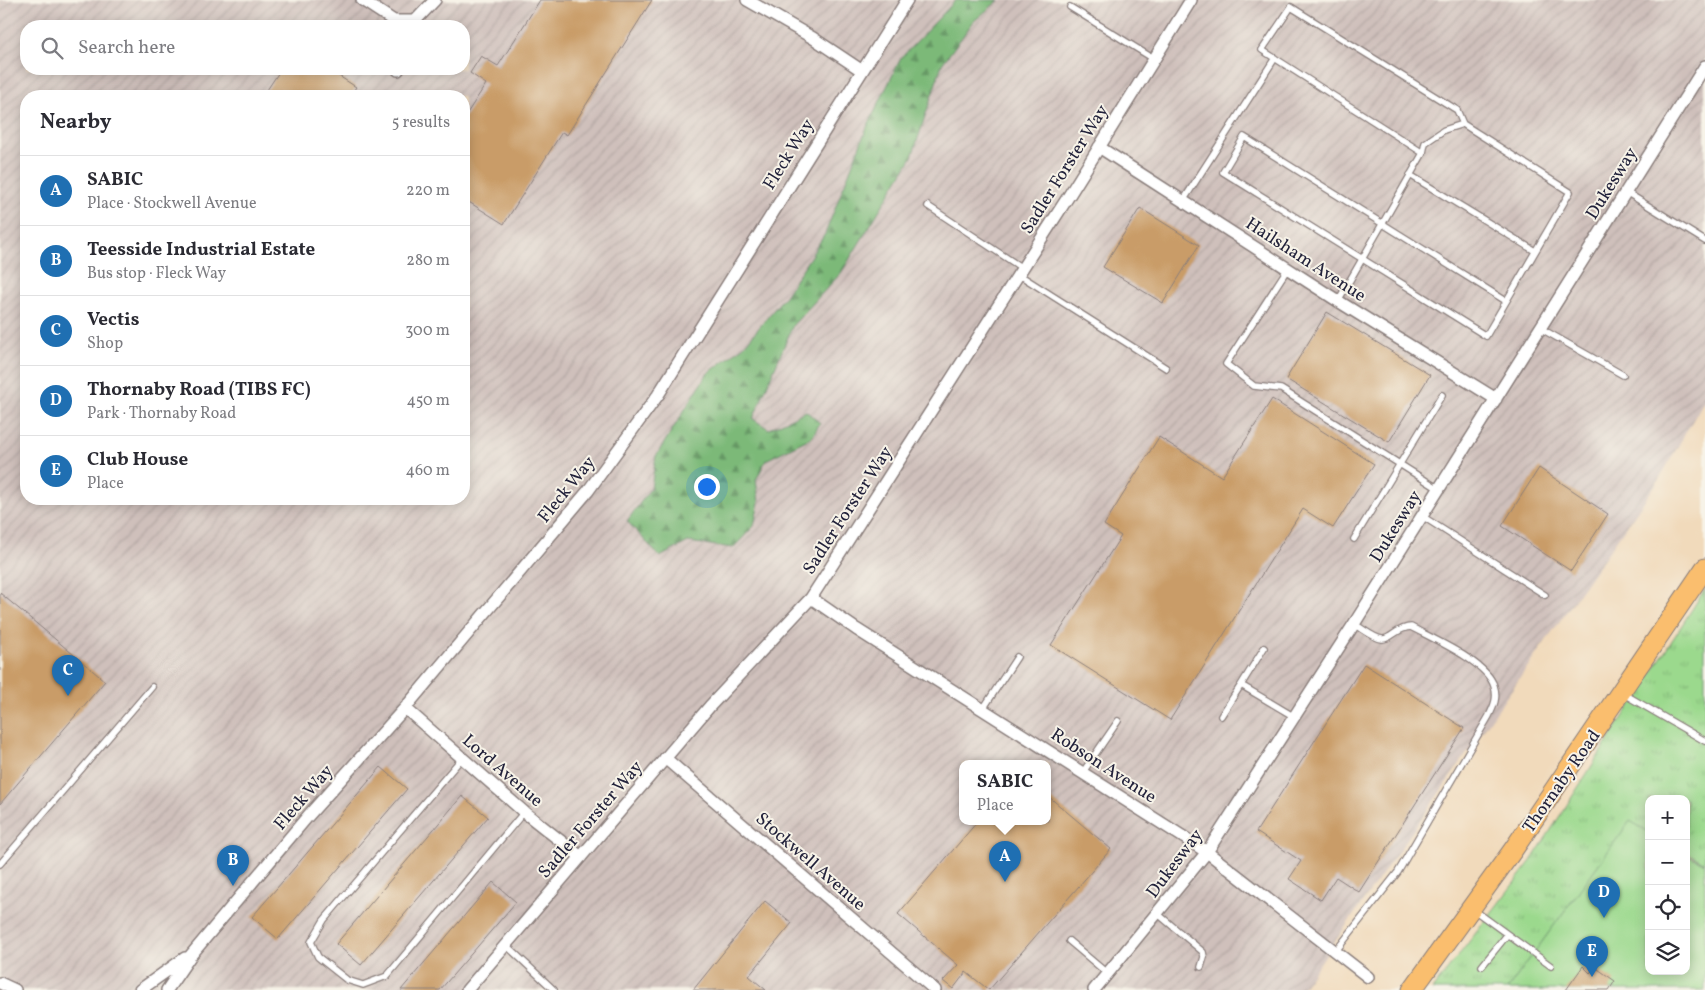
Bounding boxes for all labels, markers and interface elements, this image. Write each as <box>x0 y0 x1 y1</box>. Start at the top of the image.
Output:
search box <box>20 20 470 75</box>
icon: search <box>38 34 66 62</box>
text: Search here <box>78 35 175 61</box>
street label: Sadler Forster Way <box>1015 100 1115 239</box>
text: Nearby <box>40 108 111 137</box>
text: 5 results <box>392 112 450 134</box>
street label: Fleck Way <box>758 114 821 195</box>
street label: Dukesway <box>1580 143 1644 225</box>
text: SABIC <box>87 167 143 193</box>
text: A <box>50 180 62 202</box>
text: 220 m <box>406 180 450 202</box>
text: Place · Stockwell Avenue <box>87 193 257 215</box>
street label: Hailsham Avenue <box>1240 212 1370 309</box>
text: Teesside Industrial Estate <box>87 237 315 263</box>
text: B <box>51 250 61 272</box>
text: 280 m <box>406 250 450 272</box>
text: Bus stop · Fleck Way <box>87 263 226 285</box>
text: Vectis <box>87 307 140 333</box>
text: C <box>51 320 61 342</box>
text: 300 m <box>405 320 450 342</box>
text: Shop <box>87 333 123 355</box>
text: Thornaby Road (TIBS FC) <box>87 377 311 403</box>
text: D <box>50 390 62 412</box>
text: 450 m <box>407 390 450 412</box>
text: Park · Thornaby Road <box>87 403 236 425</box>
street label: Sadler Forster Way <box>797 442 899 580</box>
text: Club House <box>87 447 188 473</box>
street label: Fleck Way <box>532 451 602 529</box>
text: E <box>51 460 61 482</box>
text: 460 m <box>406 460 450 482</box>
text: Place <box>87 473 124 495</box>
your location <box>694 474 720 500</box>
street label: Dukesway <box>1364 486 1428 568</box>
pin: C <box>52 655 84 696</box>
street label: Robson Avenue <box>1045 723 1161 810</box>
street label: Thornaby Road <box>1517 725 1607 839</box>
street label: Lord Avenue <box>456 729 548 813</box>
street label: Sadler Forster Way <box>533 756 649 884</box>
street label: Fleck Way <box>269 760 340 836</box>
popup <box>959 760 1051 825</box>
text: SABIC <box>977 769 1033 795</box>
text: Place <box>977 795 1014 817</box>
map controls <box>1645 795 1690 975</box>
button: + <box>1645 795 1690 840</box>
street label: Stockwell Avenue <box>750 807 871 917</box>
street label: Dukesway <box>1141 824 1210 904</box>
button: − <box>1645 840 1690 885</box>
pin: A <box>989 841 1021 882</box>
pin: B <box>217 845 249 886</box>
pin: D <box>1588 877 1620 918</box>
button: locate <box>1645 885 1690 930</box>
button: layers <box>1645 930 1690 975</box>
pin: E <box>1576 936 1608 977</box>

